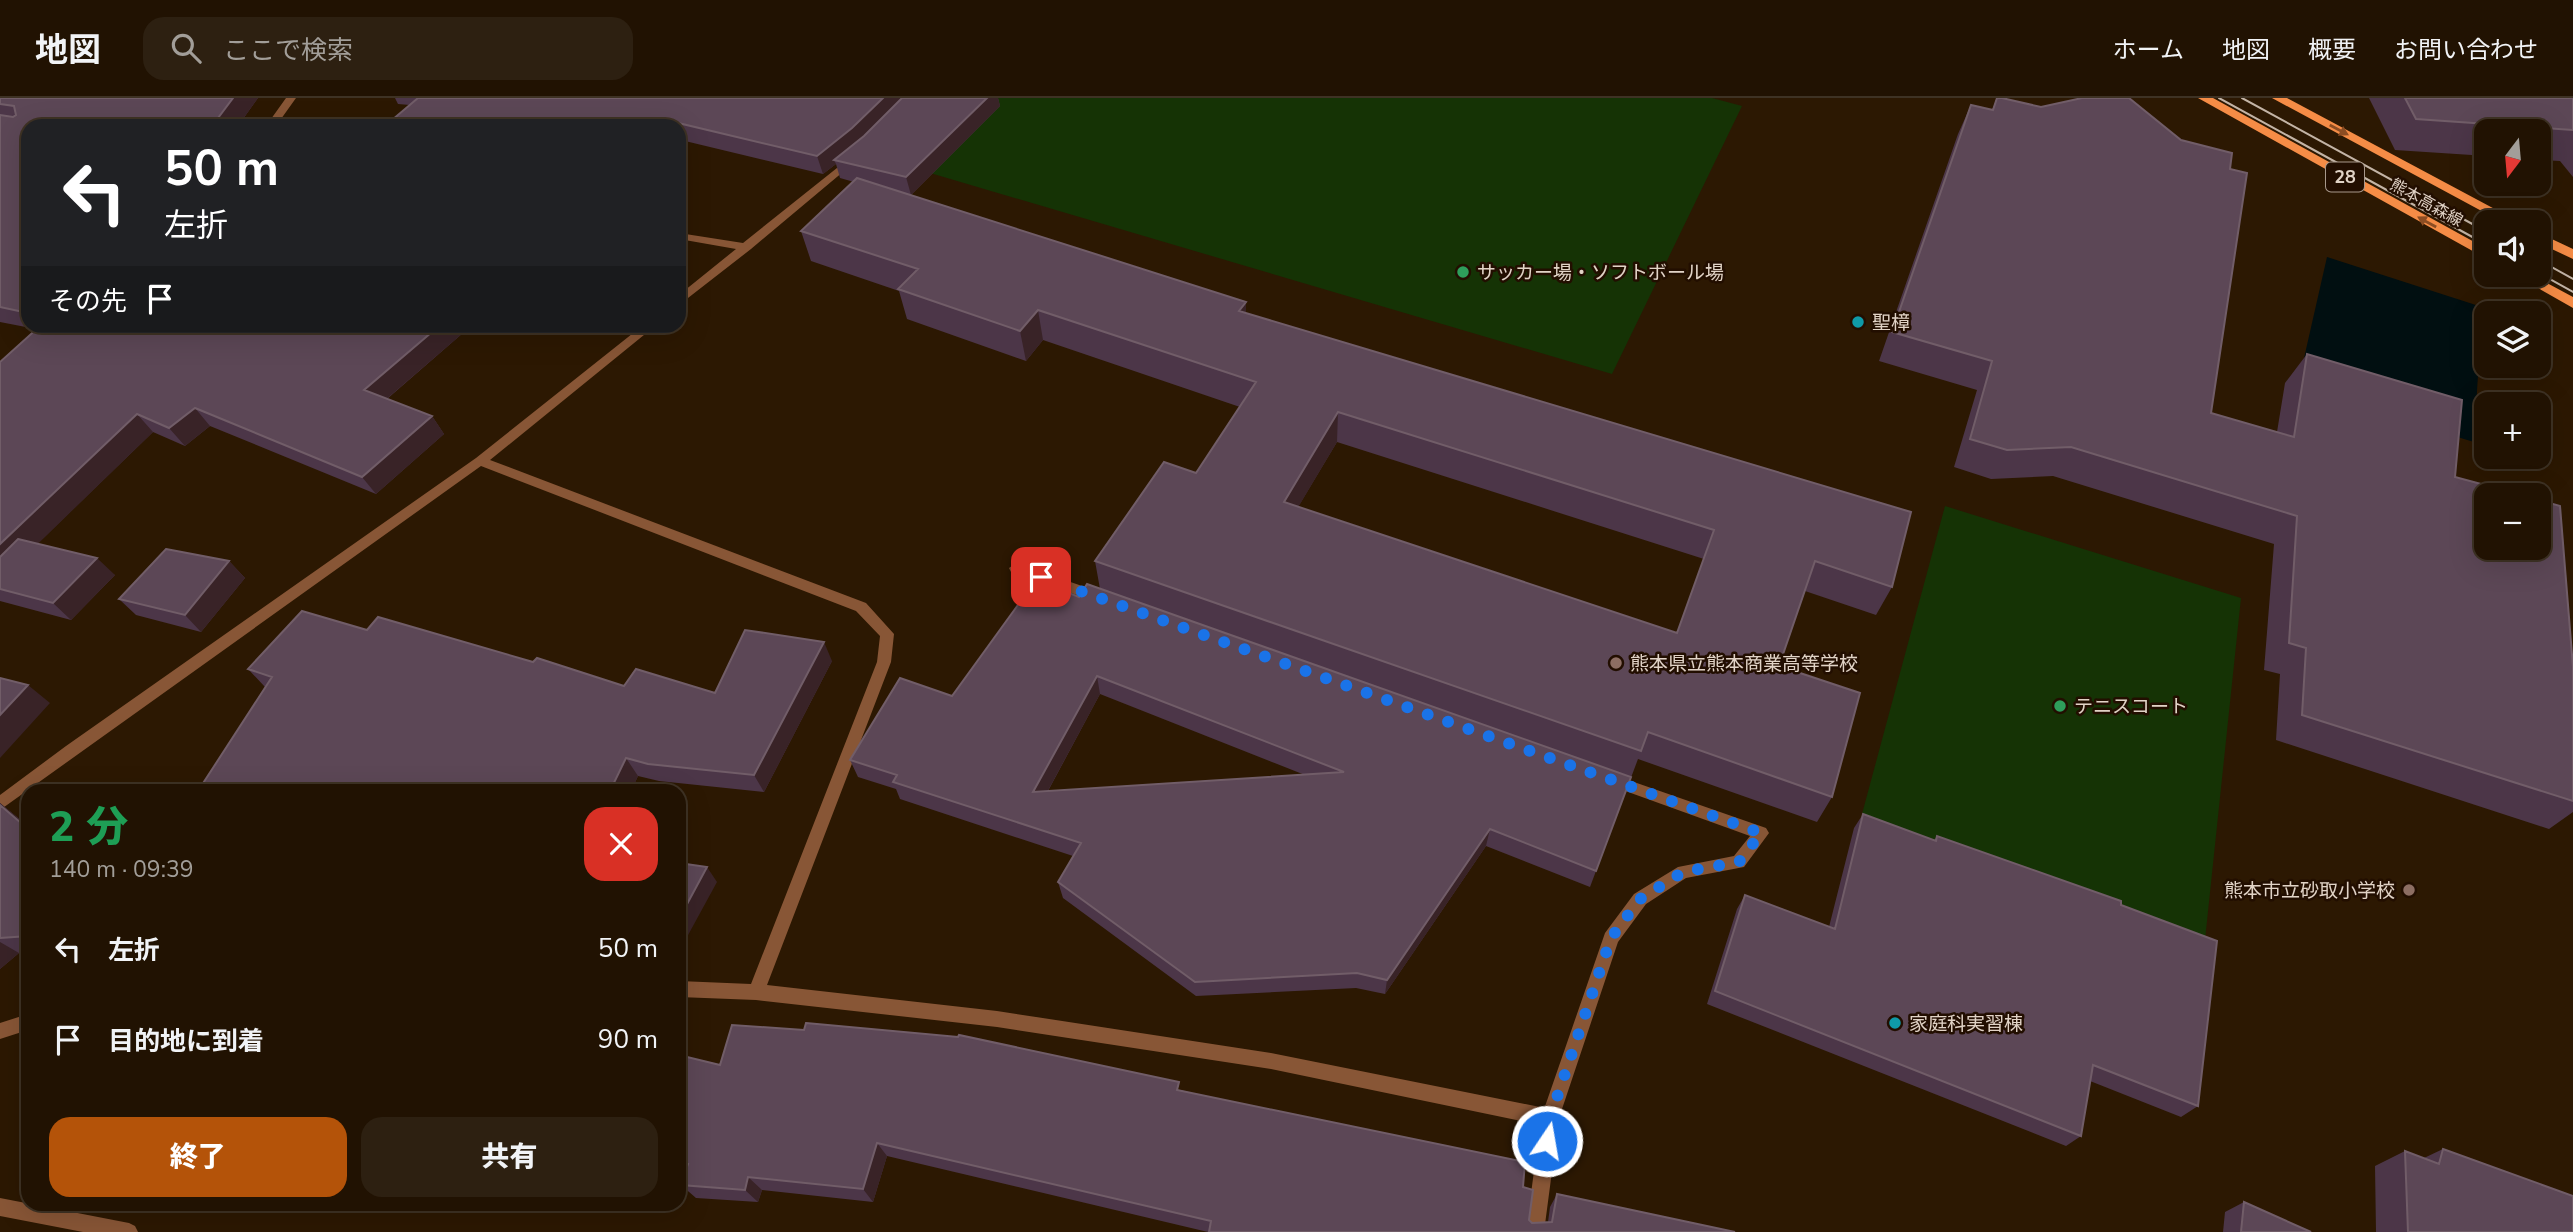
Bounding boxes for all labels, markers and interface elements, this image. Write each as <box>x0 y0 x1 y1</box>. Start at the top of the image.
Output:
search box <box>143 17 633 80</box>
text: 地図 <box>35 28 101 73</box>
icon: search <box>167 29 205 67</box>
text: ここで検索 <box>223 33 353 68</box>
text: ホーム <box>2113 34 2184 66</box>
text: 地図 <box>2222 34 2270 66</box>
text: 概要 <box>2308 34 2356 66</box>
text: お問い合わせ <box>2394 34 2538 66</box>
north arrow <box>2474 119 2552 196</box>
map controls <box>2474 119 2551 560</box>
one-way arrow <box>2329 124 2348 136</box>
text: 50 m <box>164 135 279 202</box>
icon: left <box>49 147 140 238</box>
road number: 28 <box>2326 162 2364 192</box>
street label: 熊本高森線 <box>2386 174 2467 232</box>
text: 左折 <box>164 204 228 247</box>
button: sound <box>2474 210 2551 287</box>
one-way arrow <box>2417 216 2437 228</box>
place label: サッカー場・ソフトボール場 <box>1477 260 1724 286</box>
marker: サッカー場・ソフトボール場 <box>1455 264 1471 280</box>
icon: arrive <box>141 280 179 318</box>
text: その先 <box>49 284 127 319</box>
button: layers <box>2474 301 2551 378</box>
place label: 聖樟 <box>1872 310 1910 336</box>
marker: 聖樟 <box>1850 314 1866 330</box>
button: + <box>2474 392 2551 469</box>
button: − <box>2474 483 2551 560</box>
pin <box>1011 547 1071 607</box>
icon: arrive <box>1022 558 1060 596</box>
place label: 熊本県立熊本商業高等学校 <box>1630 651 1858 677</box>
marker: 熊本県立熊本商業高等学校 <box>1608 655 1624 671</box>
place label: テニスコート <box>2074 694 2188 720</box>
marker: テニスコート <box>2052 698 2068 714</box>
text: 2 分 <box>49 799 128 856</box>
button: close <box>584 807 658 881</box>
text: 140 m · 09:39 <box>49 854 194 885</box>
place label: 熊本市立砂取小学校 <box>2224 878 2395 904</box>
marker: 熊本市立砂取小学校 <box>2401 882 2417 898</box>
icon: left <box>49 930 87 968</box>
text: 50 m <box>598 931 658 966</box>
text: 左折 <box>108 933 160 968</box>
place label: 家庭科実習棟 <box>1909 1011 2023 1037</box>
marker: 家庭科実習棟 <box>1887 1015 1903 1031</box>
icon: arrive <box>49 1021 87 1059</box>
text: 90 m <box>598 1022 658 1057</box>
text: 目的地に到着 <box>108 1024 264 1059</box>
position arrow <box>1510 1104 1584 1178</box>
button: 終了 <box>49 1117 347 1197</box>
button: 共有 <box>361 1117 658 1197</box>

